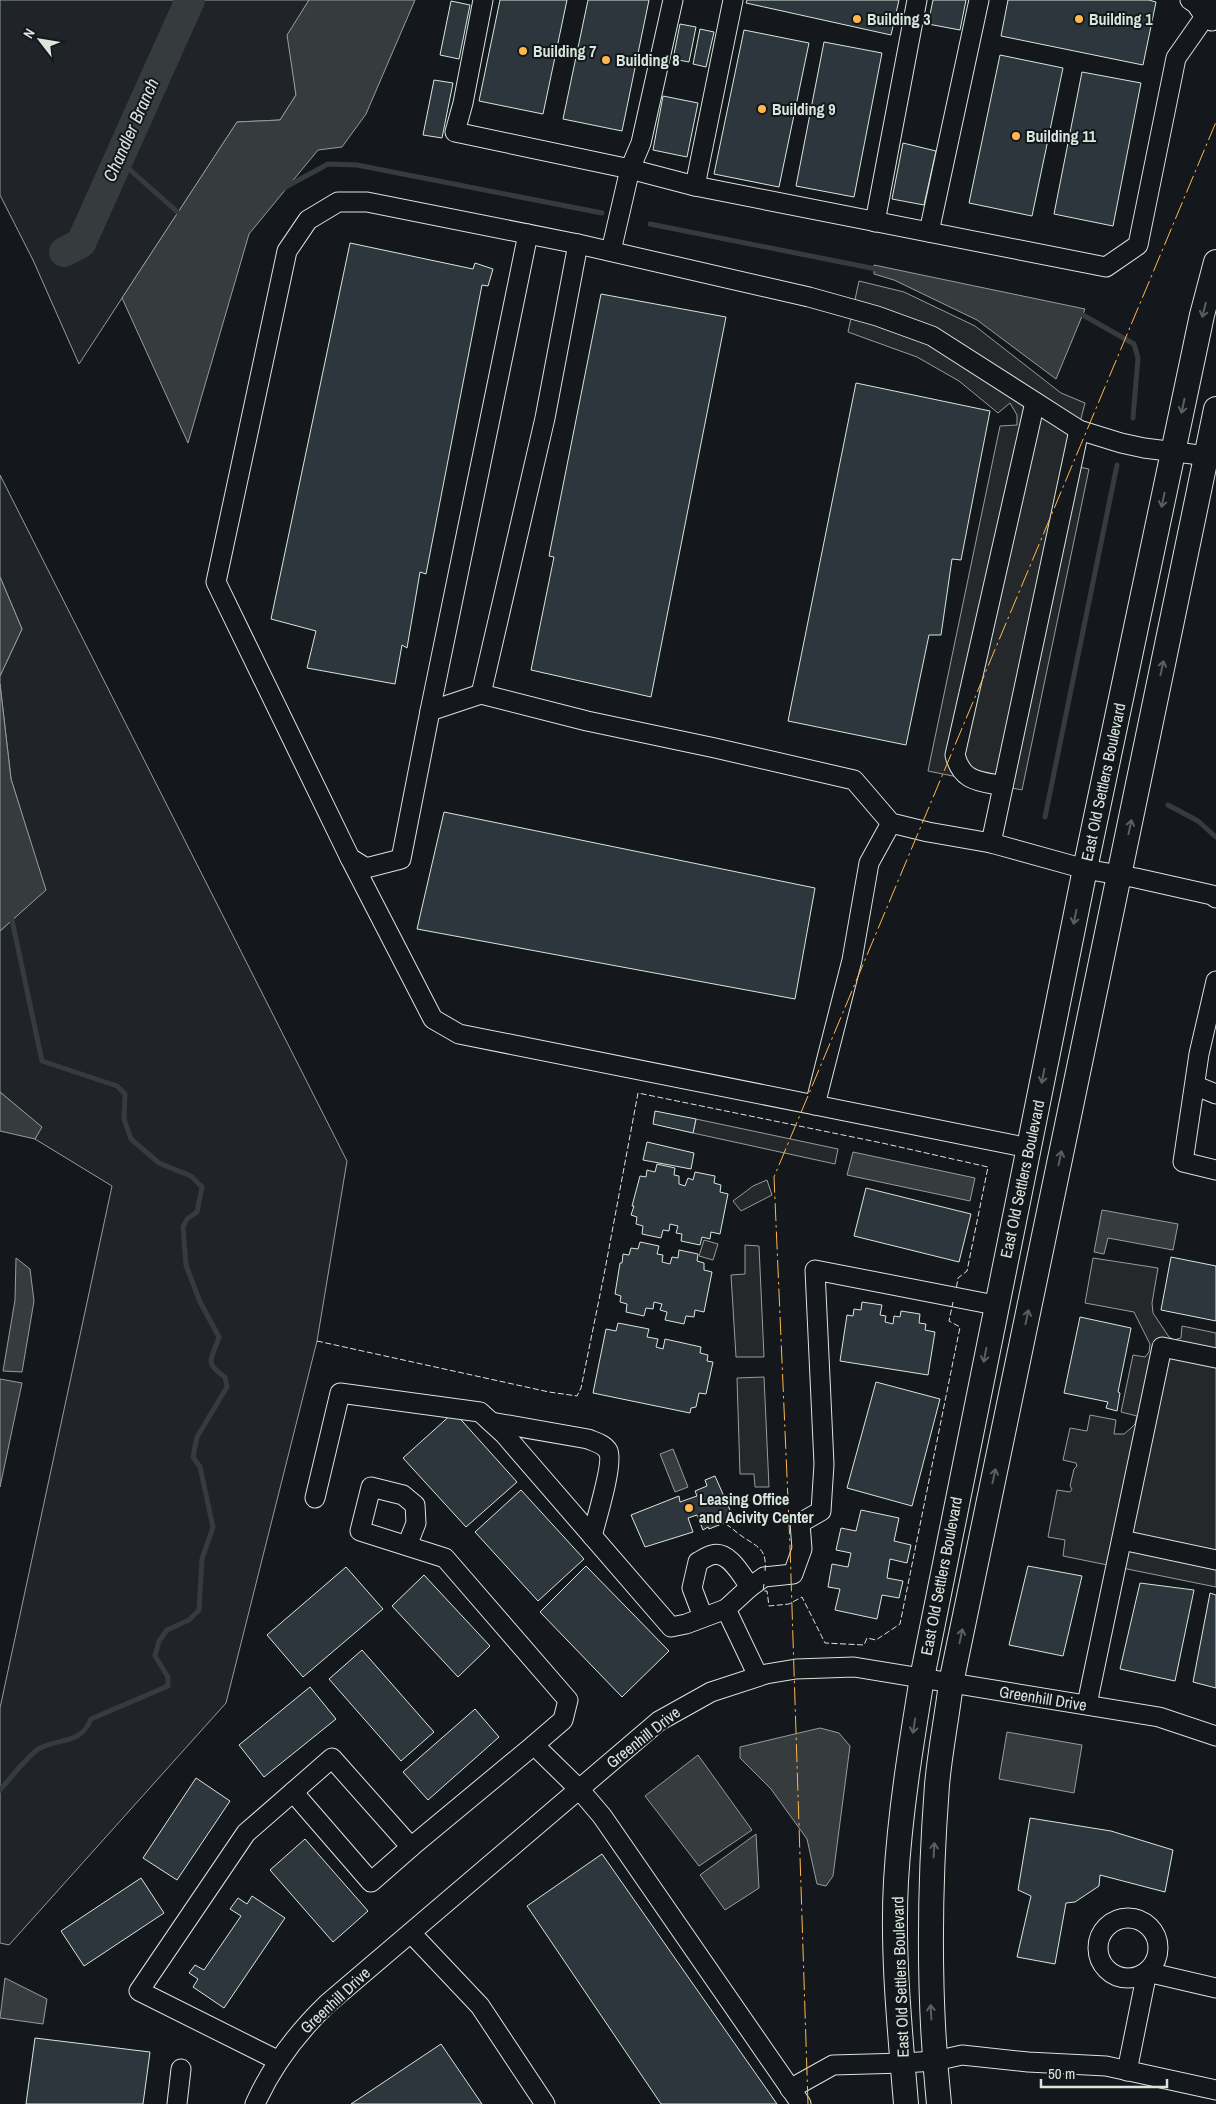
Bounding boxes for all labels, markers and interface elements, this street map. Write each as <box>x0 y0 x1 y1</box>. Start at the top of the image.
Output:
place label: Building 3 <box>867 8 930 30</box>
place label: Building 1 <box>1089 8 1153 30</box>
marker: Building 3 <box>851 13 863 25</box>
marker: Building 1 <box>1073 13 1085 25</box>
north arrow <box>15 15 65 65</box>
text: N <box>19 25 39 41</box>
place label: Building 7 <box>533 40 596 62</box>
marker: Building 7 <box>517 45 529 57</box>
place label: Building 8 <box>616 49 679 71</box>
marker: Building 8 <box>600 54 612 66</box>
water label: Chandler Branch <box>97 74 164 185</box>
place label: Building 9 <box>772 98 835 120</box>
marker: Building 9 <box>756 103 768 115</box>
place label: Building 11 <box>1026 125 1097 147</box>
marker: Building 11 <box>1010 130 1022 142</box>
one-way arrow <box>1198 301 1208 317</box>
one-way arrow <box>1178 397 1187 413</box>
one-way arrow <box>1157 492 1167 508</box>
one-way arrow <box>1158 660 1168 676</box>
street label: East Old Settlers Boulevard <box>1075 701 1131 863</box>
one-way arrow <box>1125 819 1135 835</box>
one-way arrow <box>1070 909 1079 925</box>
one-way arrow <box>1038 1068 1047 1084</box>
street label: East Old Settlers Boulevard <box>994 1098 1050 1260</box>
one-way arrow <box>1056 1151 1065 1167</box>
one-way arrow <box>1023 1310 1032 1326</box>
one-way arrow <box>980 1347 990 1363</box>
one-way arrow <box>990 1469 999 1485</box>
place label: Leasing Office and Acivity Center <box>699 1488 815 1528</box>
street label: East Old Settlers Boulevard <box>915 1495 967 1657</box>
marker: Leasing Office and Acivity Center <box>683 1502 695 1514</box>
one-way arrow <box>957 1628 966 1644</box>
street label: Greenhill Drive <box>998 1680 1088 1716</box>
street label: Greenhill Drive <box>601 1701 685 1773</box>
one-way arrow <box>909 1718 919 1734</box>
one-way arrow <box>929 1842 939 1858</box>
street label: East Old Settlers Boulevard <box>886 1896 914 2058</box>
street label: Greenhill Drive <box>295 1962 375 2038</box>
one-way arrow <box>927 2004 936 2020</box>
scale bar <box>1041 2056 1167 2088</box>
text: 50 m <box>1048 2063 1075 2084</box>

